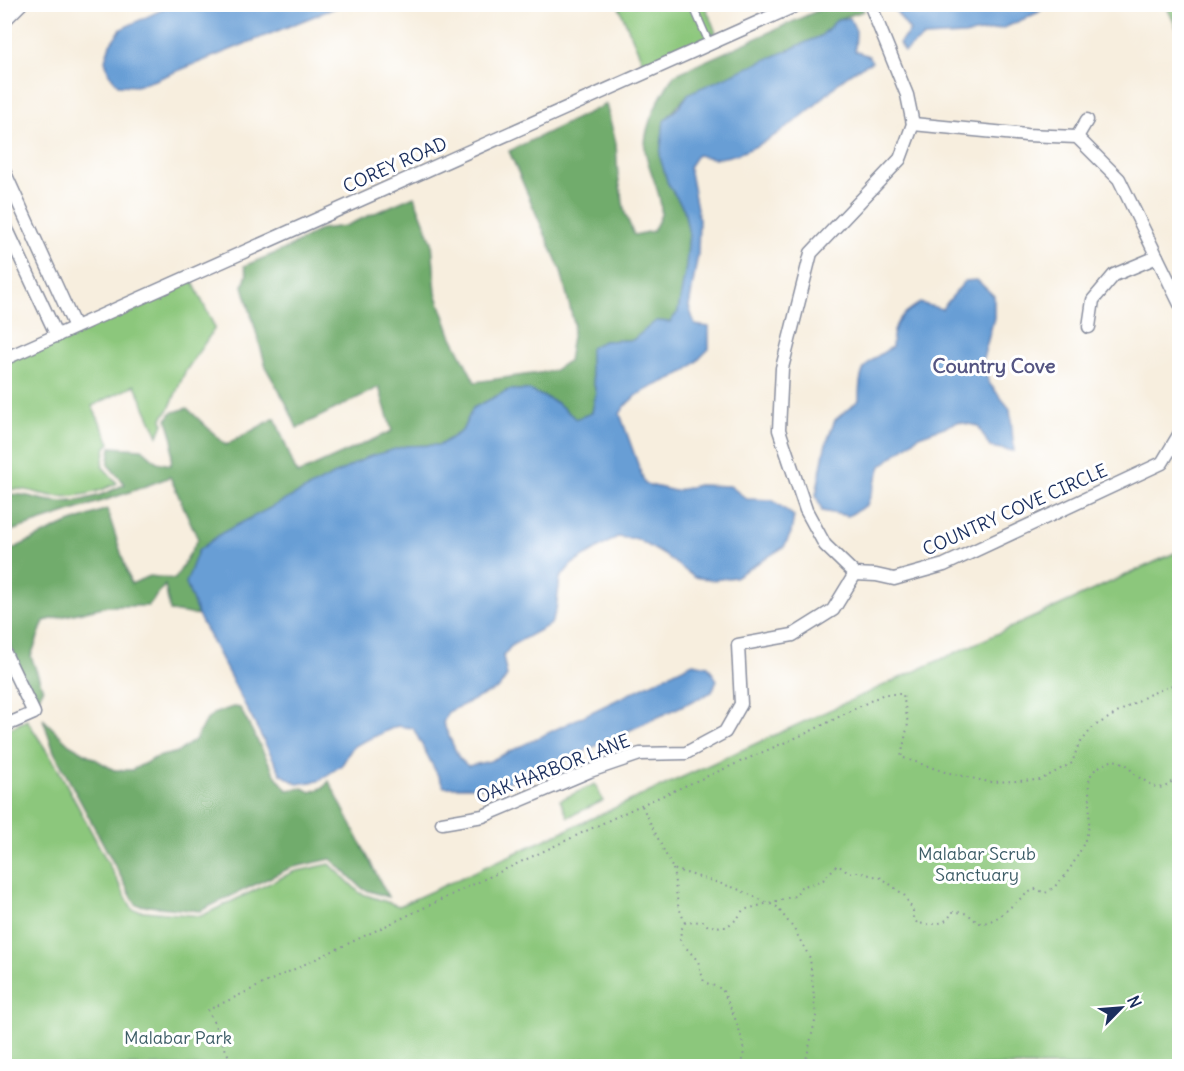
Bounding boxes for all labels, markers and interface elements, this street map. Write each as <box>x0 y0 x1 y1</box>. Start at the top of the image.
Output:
street label: COREY ROAD <box>339 131 450 198</box>
district label: Country Cove <box>933 353 1056 378</box>
street label: COUNTRY COVE CIRCLE <box>919 458 1111 561</box>
street label: OAK HARBOR LANE <box>473 729 633 808</box>
park label: Malabar Scrub Sanctuary <box>918 842 1036 886</box>
north arrow <box>1091 978 1151 1038</box>
text: N <box>1123 992 1146 1011</box>
park label: Malabar Park <box>124 1026 232 1049</box>

